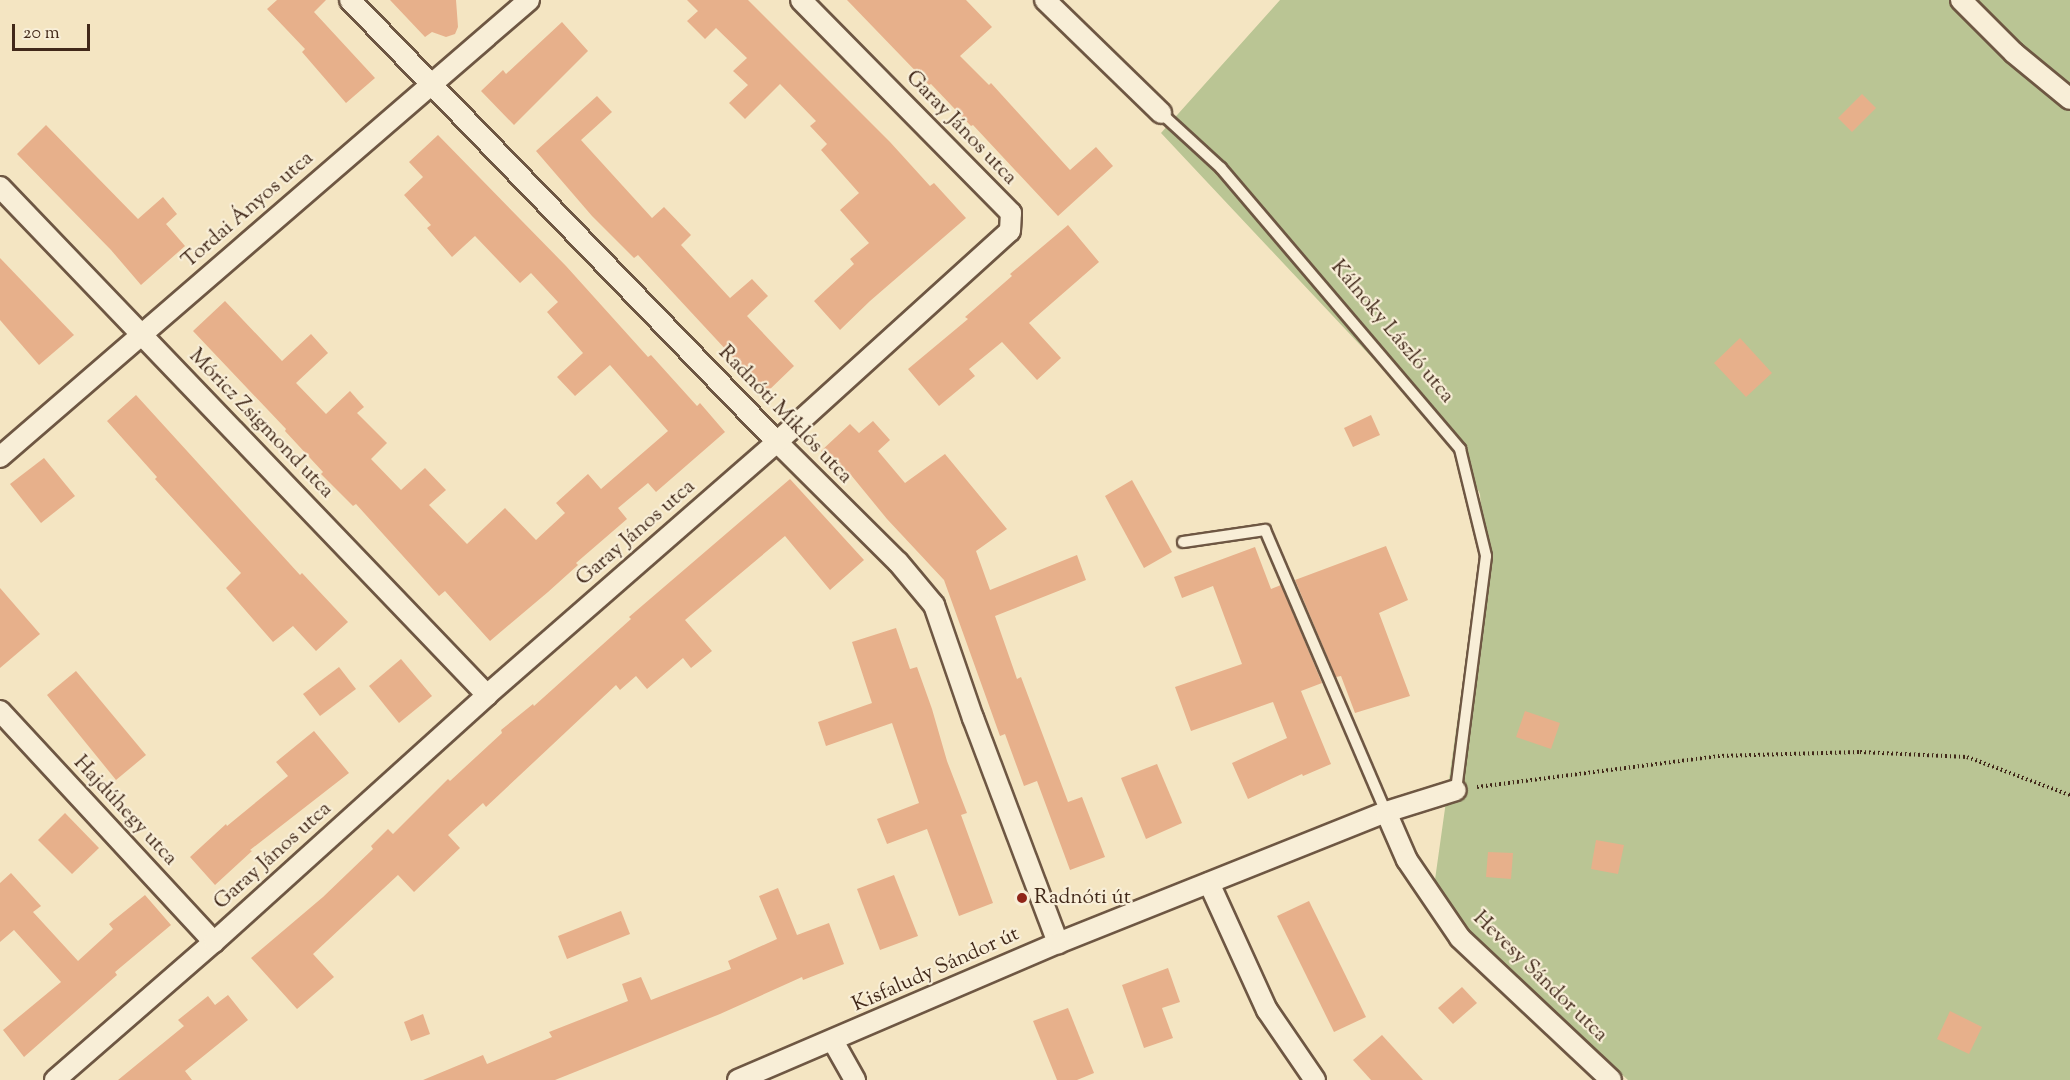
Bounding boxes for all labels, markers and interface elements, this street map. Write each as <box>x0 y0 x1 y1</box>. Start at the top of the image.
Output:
scale bar <box>15 12 93 50</box>
text: 20 m <box>23 21 60 47</box>
street label: Garay János utca <box>900 66 1022 190</box>
street label: Tordai Ányos utca <box>177 146 319 274</box>
street label: Kálnoky László utca <box>1325 255 1459 409</box>
street label: Radnóti Miklós utca <box>713 341 857 489</box>
street label: Móricz Zsigmond utca <box>183 344 339 504</box>
street label: Garay János utca <box>571 474 701 592</box>
street label: Hajdúhegy utca <box>68 751 182 871</box>
street label: Garay János utca <box>209 797 337 915</box>
place label: Radnóti út <box>1034 885 1131 911</box>
marker: Radnóti út <box>1015 891 1029 905</box>
street label: Hevesy Sándor utca <box>1467 906 1613 1048</box>
street label: Kisfaludy Sándor út <box>849 922 1023 1018</box>

